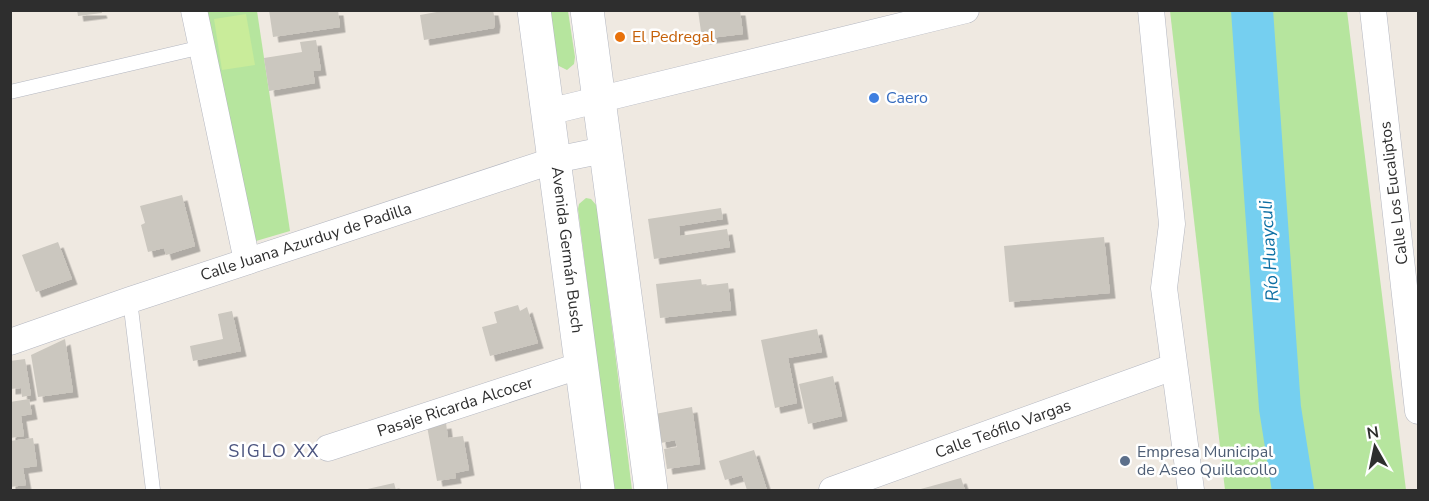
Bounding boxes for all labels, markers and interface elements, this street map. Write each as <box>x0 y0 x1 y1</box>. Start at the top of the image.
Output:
place label: El Pedregal <box>632 26 715 48</box>
marker: El Pedregal <box>613 30 627 44</box>
place label: Caero <box>886 87 928 109</box>
marker: Caero <box>867 91 881 105</box>
street label: Calle Los Eucaliptos <box>1374 120 1414 266</box>
street label: Avenida Germán Busch <box>546 165 588 335</box>
street label: Calle Juana Azurduy de Padilla <box>198 197 414 287</box>
water label: Río Huayculi <box>1253 199 1284 302</box>
street label: Pasaje Ricarda Alcocer <box>374 371 536 443</box>
street label: Calle Teófilo Vargas <box>932 394 1074 464</box>
north arrow <box>1345 417 1405 477</box>
text: N <box>1365 421 1380 445</box>
district label: SIGLO XX <box>228 439 320 463</box>
place label: Empresa Municipal de Aseo Quillacollo <box>1137 441 1277 481</box>
marker: Empresa Municipal de Aseo Quillacollo <box>1118 454 1132 468</box>

